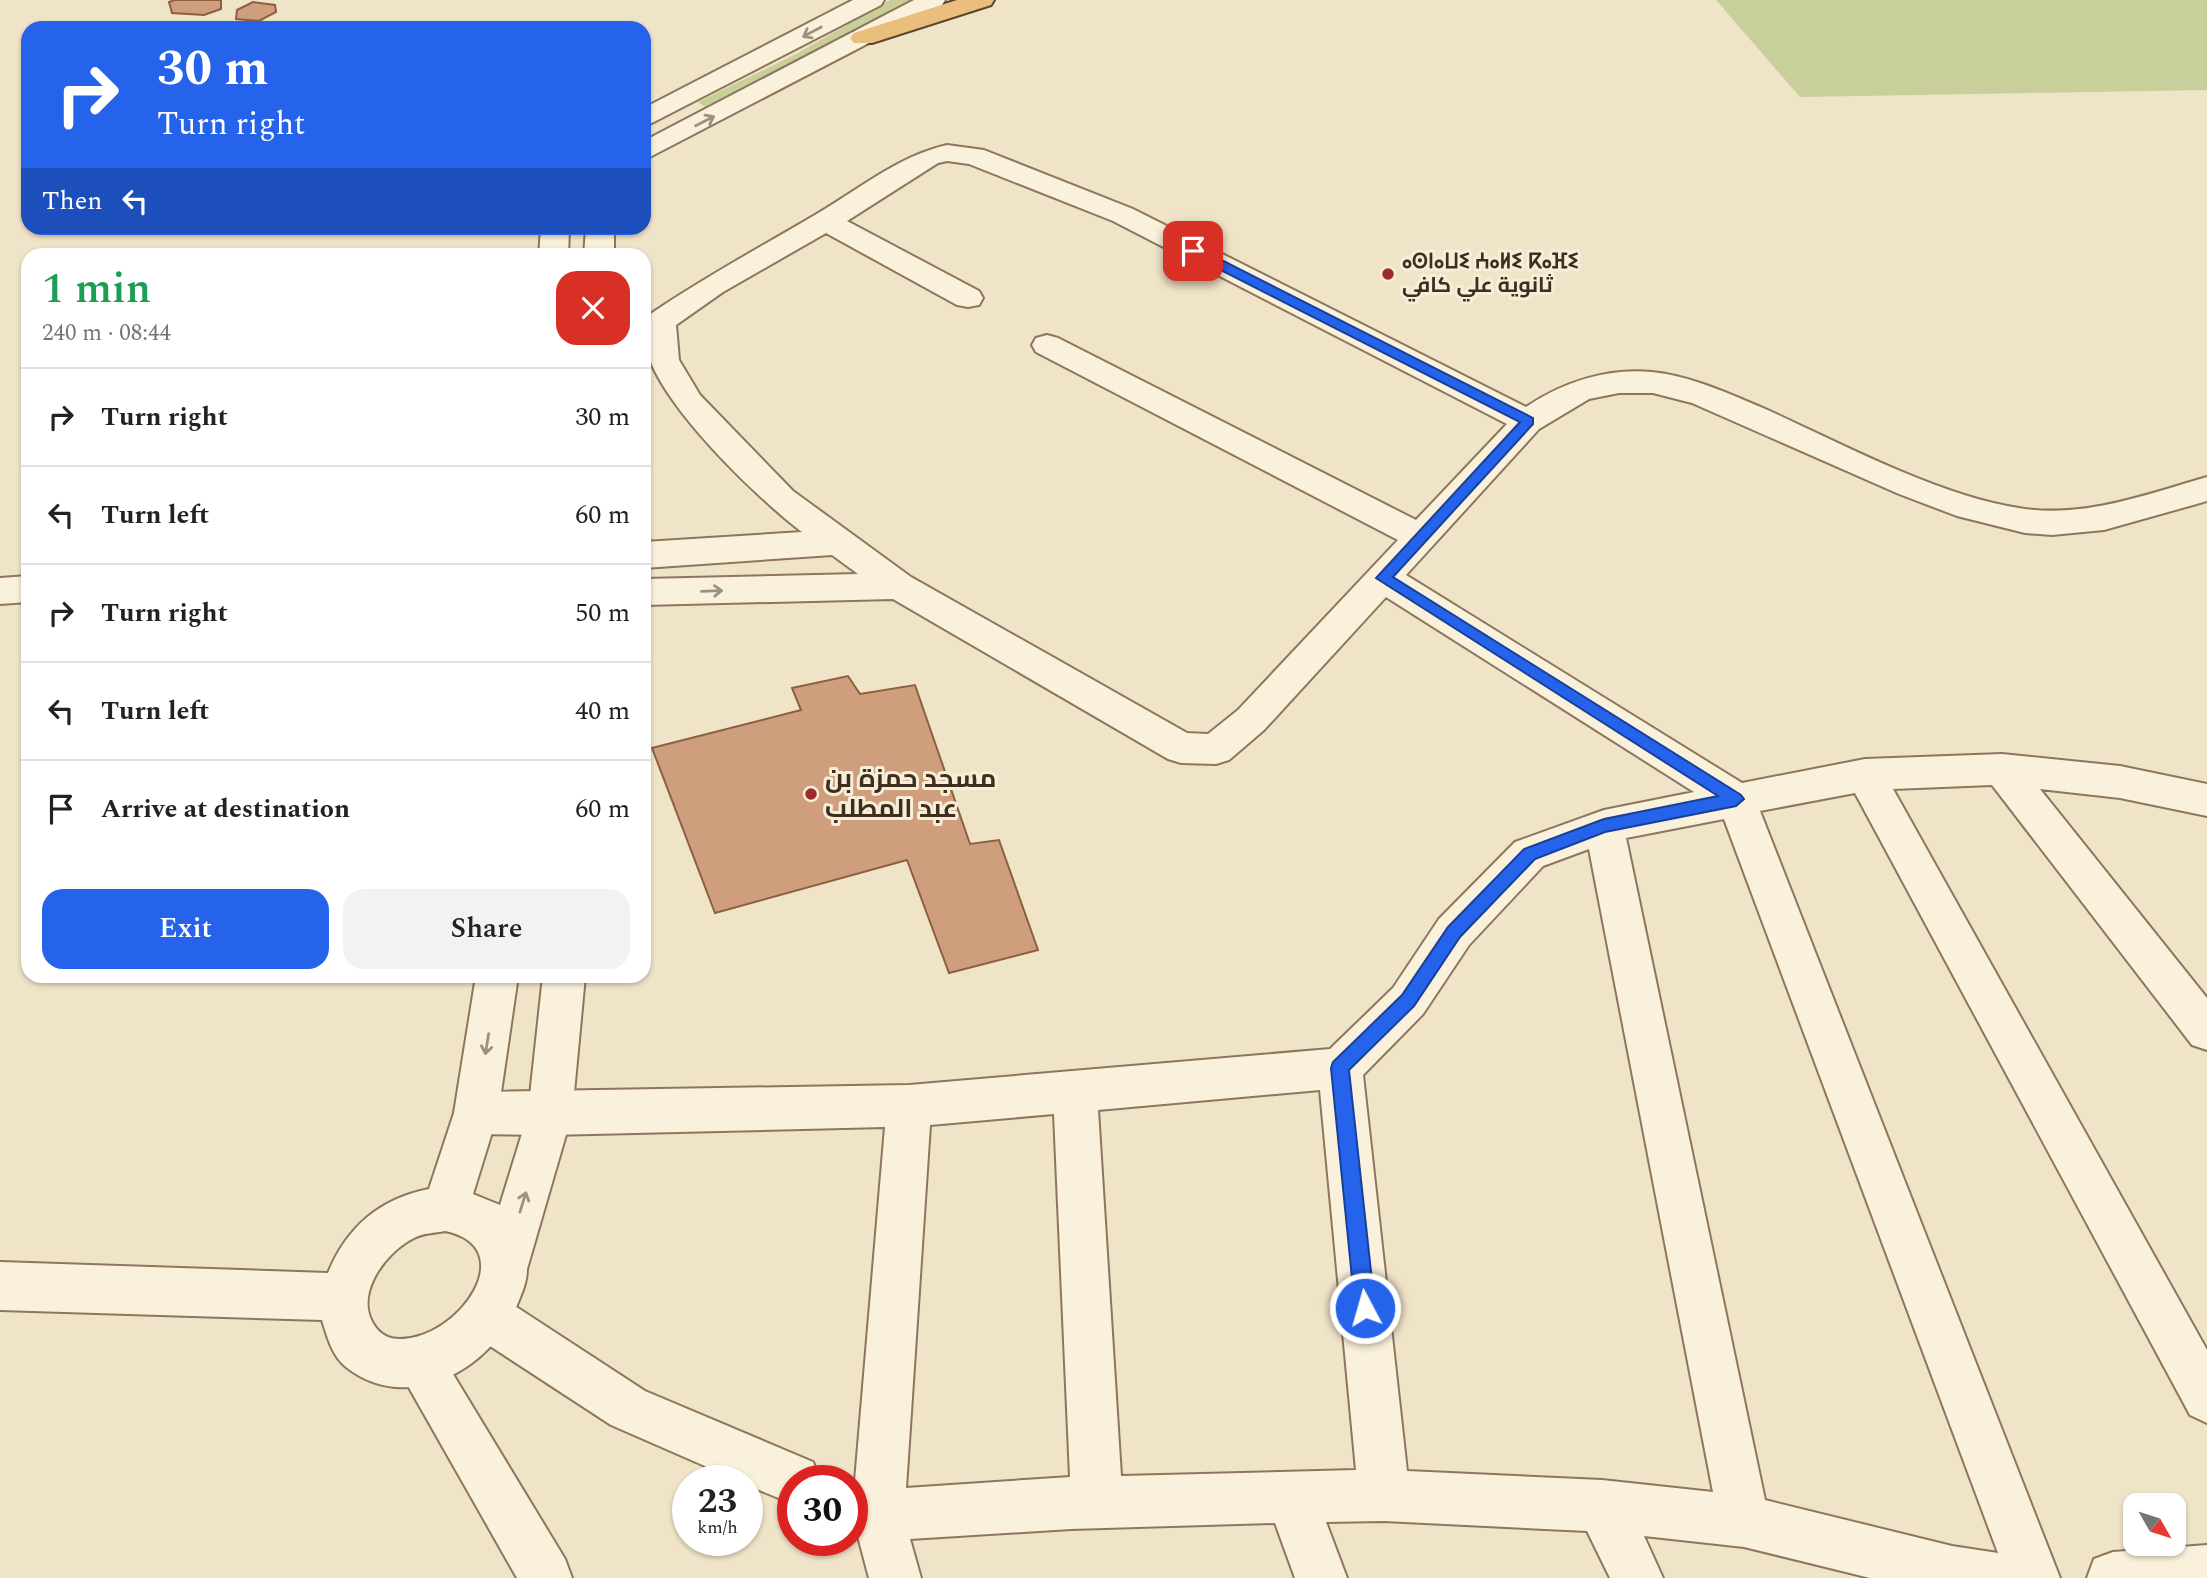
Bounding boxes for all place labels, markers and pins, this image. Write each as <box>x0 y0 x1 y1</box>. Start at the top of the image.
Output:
pin <box>1163 221 1223 281</box>
place label: ⴰⵙⵏⴰⵡⵉ ⵄⴰⵍⵉ ⴽⴰⴼⵉ ثانوية علي كافي <box>1402 246 1579 302</box>
marker: ⴰⵙⵏⴰⵡⵉ ⵄⴰⵍⵉ ⴽⴰⴼⵉ ثانوية علي كافي <box>1380 266 1396 282</box>
place label: مسجد حمزة بن عبد المطلب <box>825 759 996 829</box>
marker: مسجد حمزة بن عبد المطلب <box>803 786 819 802</box>

